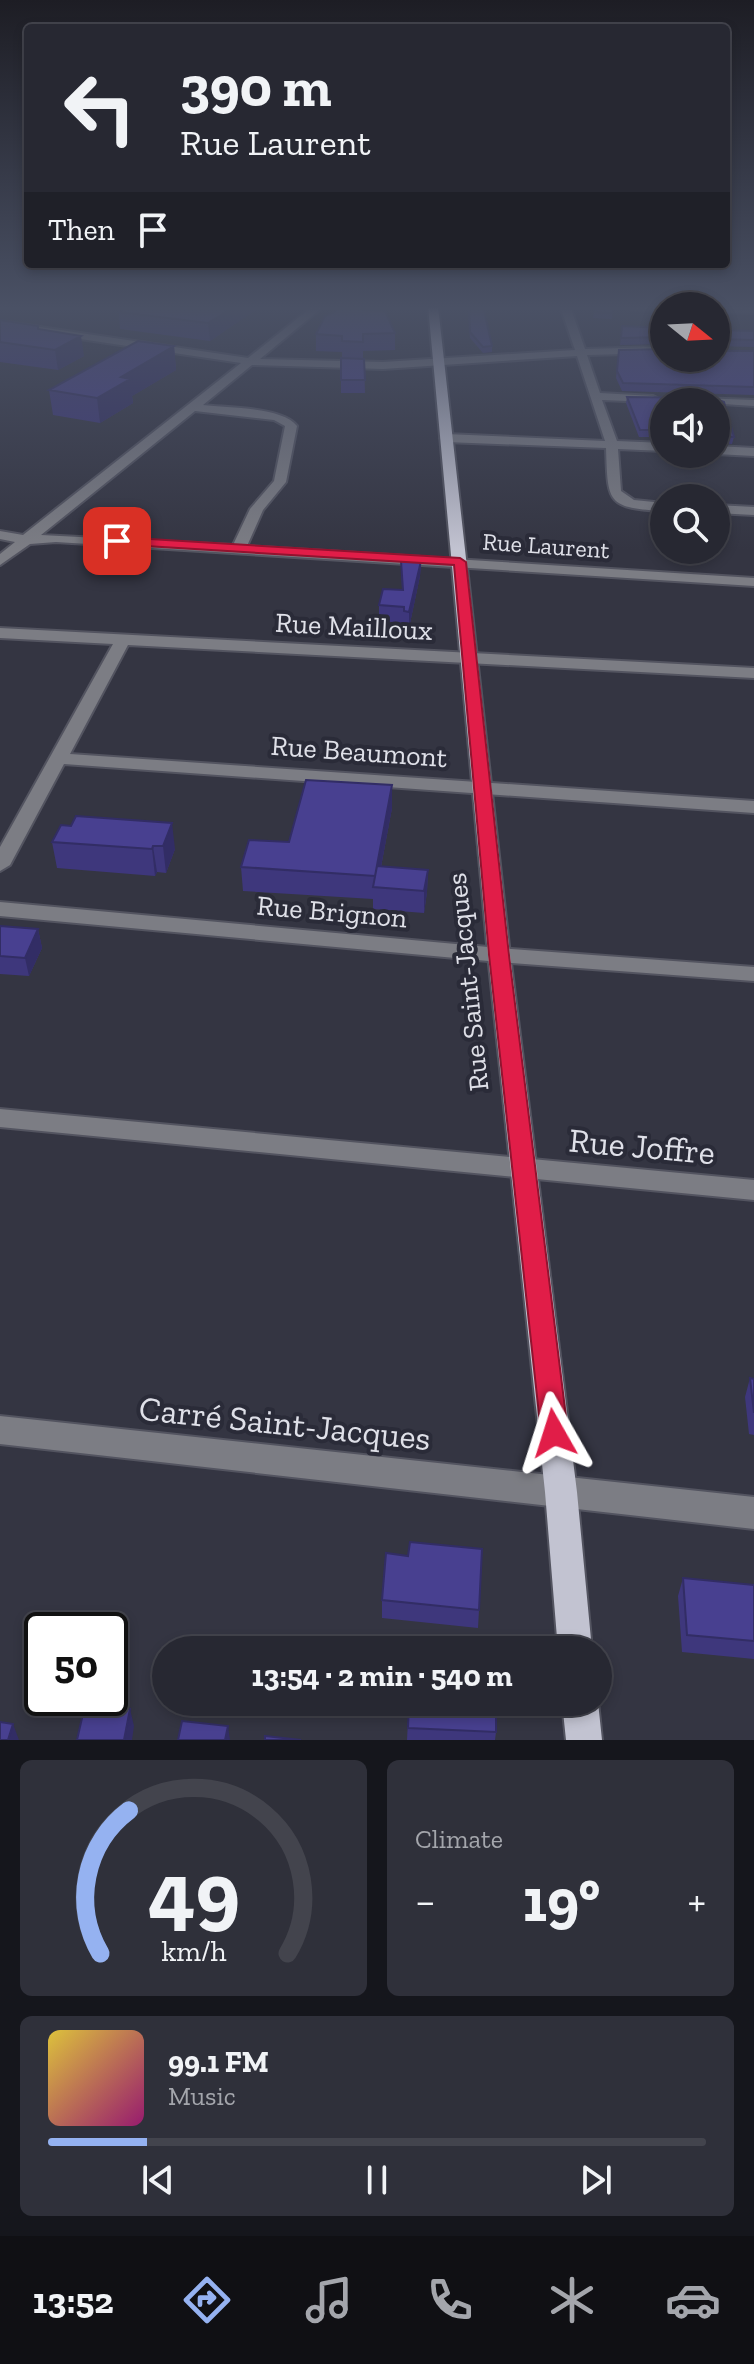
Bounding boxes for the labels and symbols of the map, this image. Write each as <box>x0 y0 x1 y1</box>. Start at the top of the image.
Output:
north arrow <box>650 292 730 372</box>
pin <box>83 507 151 575</box>
street label: Rue Laurent <box>482 527 611 564</box>
street label: Rue Mailloux <box>274 606 434 647</box>
street label: Rue Beaumont <box>270 729 449 774</box>
street label: Rue Saint-Jacques <box>440 871 495 1093</box>
street label: Rue Brignon <box>255 888 409 935</box>
street label: Rue Joffre <box>567 1120 717 1173</box>
street label: Carré Saint-Jacques <box>137 1388 433 1459</box>
position arrow <box>512 1391 596 1475</box>
speed limit sign: 50 <box>24 1612 128 1716</box>

